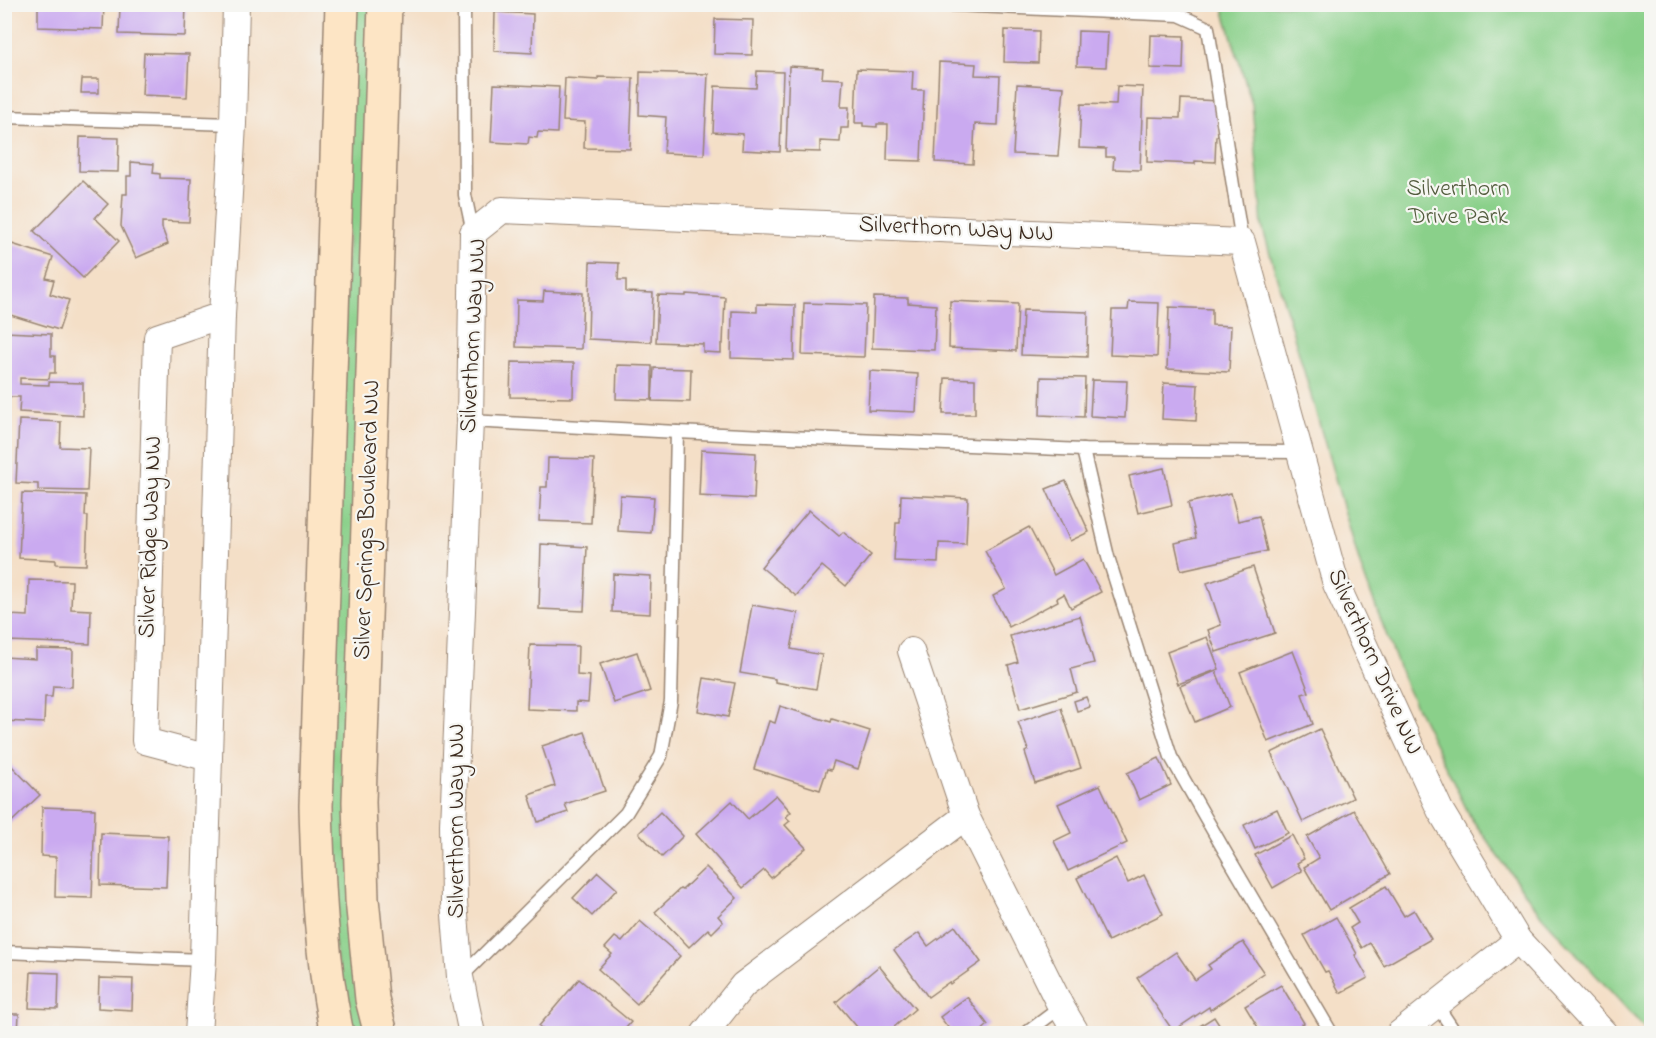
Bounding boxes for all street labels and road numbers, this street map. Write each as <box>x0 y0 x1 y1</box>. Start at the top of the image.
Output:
street label: Silverthorn Way NW <box>858 207 1054 254</box>
street label: Silverthorn Way NW <box>451 238 498 434</box>
street label: Silver Springs Boulevard NW <box>346 379 390 661</box>
street label: Silver Ridge Way NW <box>130 435 173 639</box>
street label: Silverthorn Drive NW <box>1317 563 1431 761</box>
street label: Silverthorn Way NW <box>440 724 476 918</box>

